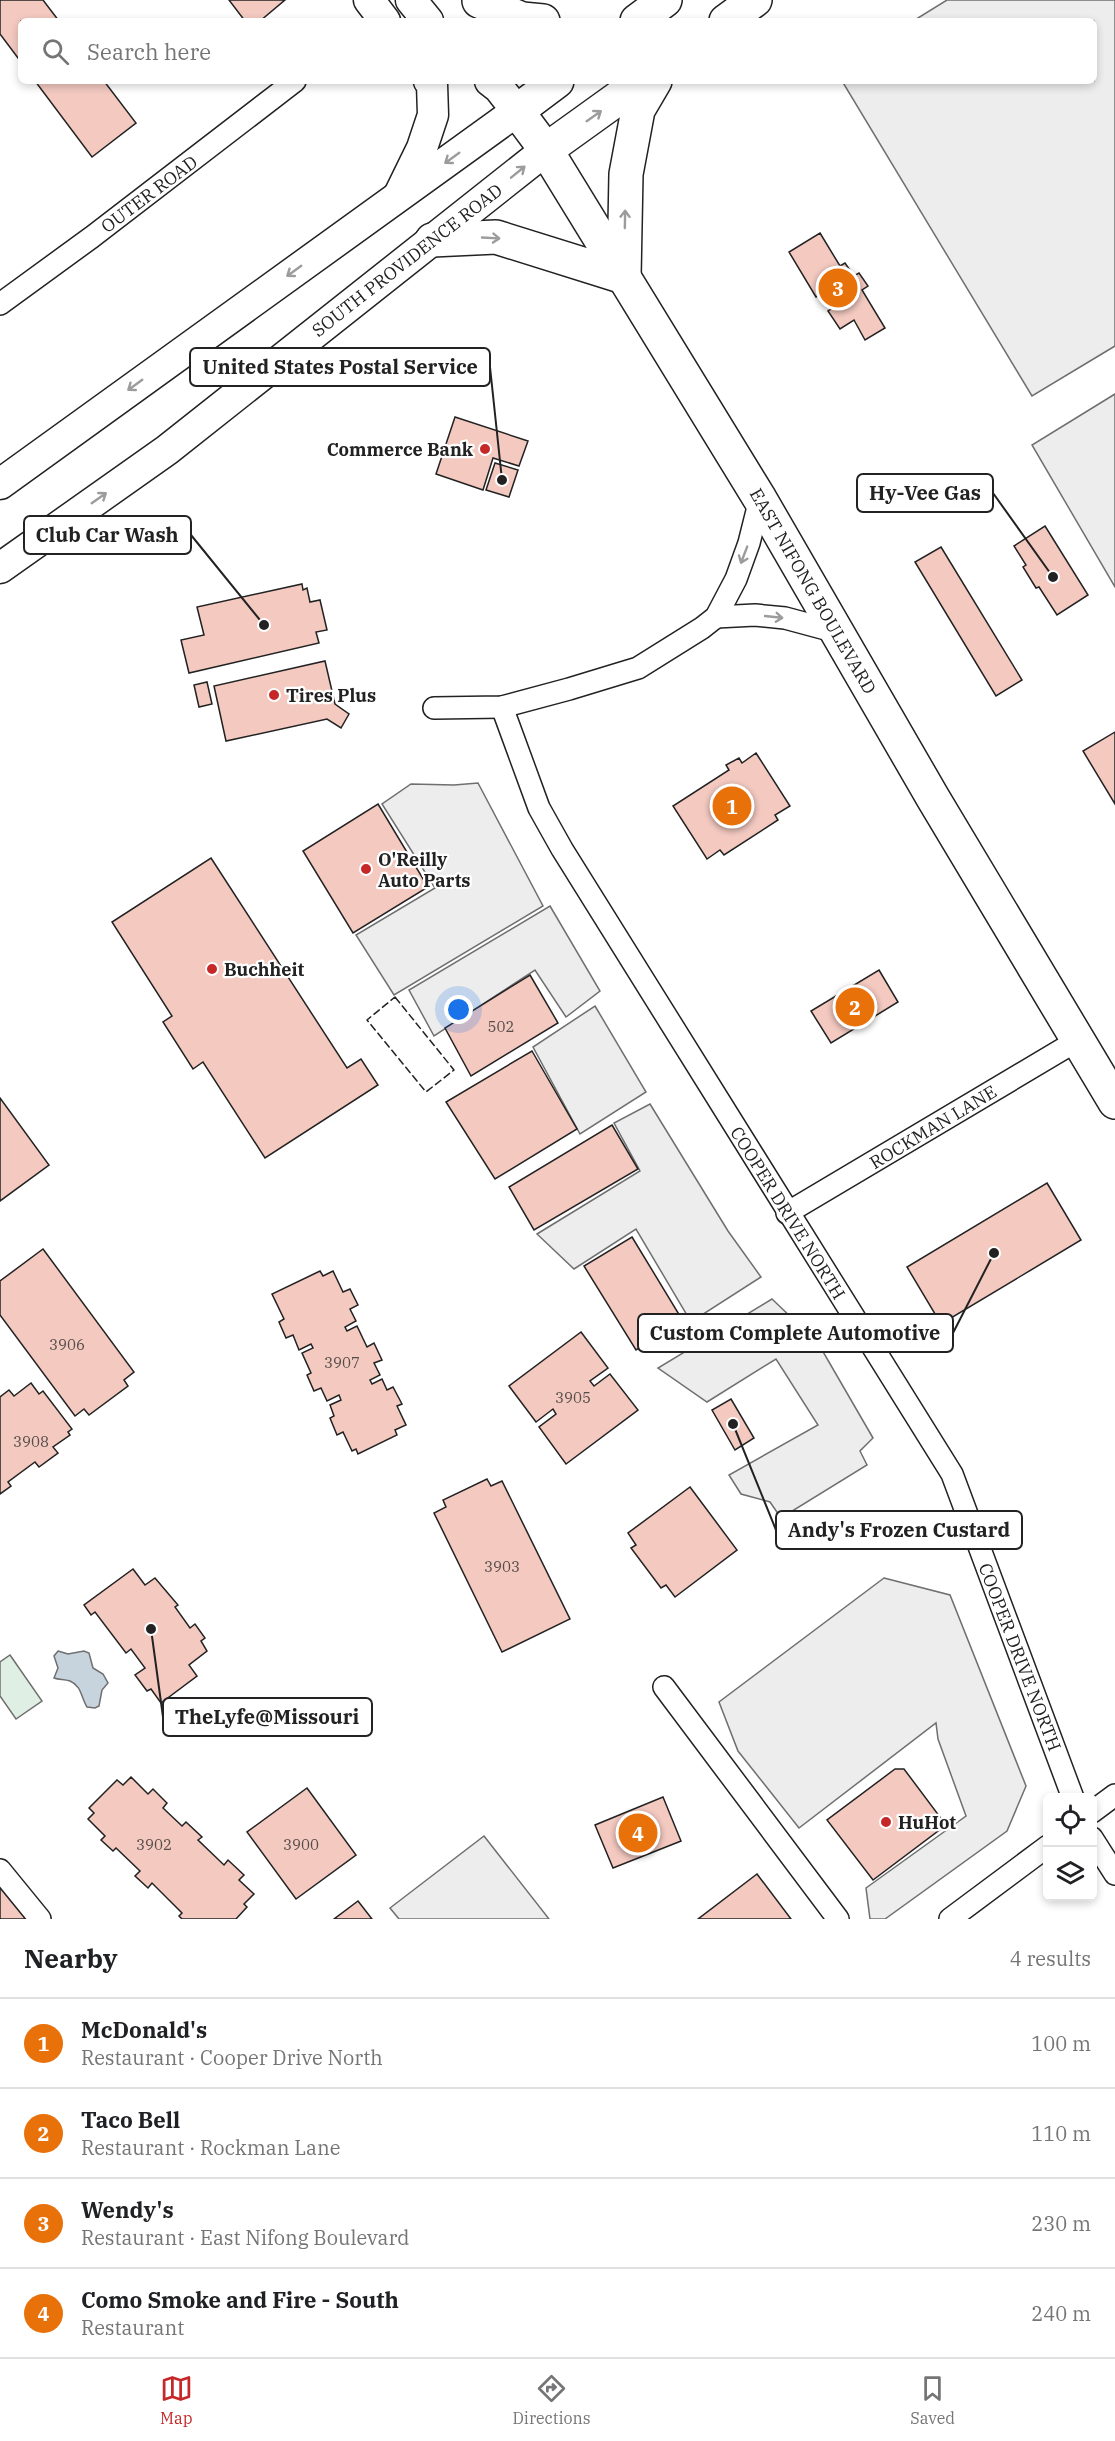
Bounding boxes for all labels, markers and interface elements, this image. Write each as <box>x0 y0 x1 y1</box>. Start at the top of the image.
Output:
search box <box>18 18 1097 84</box>
icon: search <box>39 35 72 68</box>
text: Search here <box>87 37 211 66</box>
one-way arrow <box>585 110 601 122</box>
street label: OUTER ROAD <box>96 150 202 238</box>
one-way arrow <box>444 151 460 164</box>
one-way arrow <box>510 165 526 178</box>
street label: SOUTH PROVIDENCE ROAD <box>307 178 507 342</box>
one-way arrow <box>619 209 631 229</box>
one-way arrow <box>480 233 500 244</box>
one-way arrow <box>286 265 302 278</box>
pin: 3 <box>818 266 858 310</box>
callout: United States Postal Service <box>190 348 490 386</box>
text: United States Postal Service <box>202 353 478 380</box>
one-way arrow <box>128 379 144 391</box>
place label: Commerce Bank <box>327 438 474 461</box>
marker: Commerce Bank <box>478 442 492 456</box>
callout: Hy-Vee Gas <box>857 474 993 512</box>
text: Hy-Vee Gas <box>869 479 981 506</box>
street label: EAST NIFONG BOULEVARD <box>745 484 881 698</box>
one-way arrow <box>91 492 107 504</box>
callout: Club Car Wash <box>24 516 191 554</box>
text: Club Car Wash <box>35 521 179 548</box>
one-way arrow <box>738 545 749 564</box>
one-way arrow <box>763 612 783 623</box>
place label: Tires Plus <box>286 684 376 707</box>
marker: Tires Plus <box>267 688 281 702</box>
pin: 1 <box>712 784 752 828</box>
place label: O'Reilly Auto Parts <box>378 848 471 892</box>
marker: O'Reilly Auto Parts <box>359 862 373 876</box>
place label: Buchheit <box>224 958 304 981</box>
marker: Buchheit <box>205 962 219 976</box>
pin: 2 <box>836 984 874 1030</box>
your location <box>444 995 473 1024</box>
house number: 502 <box>487 1017 515 1036</box>
street label: ROCKMAN LANE <box>865 1080 1001 1174</box>
street label: COOPER DRIVE NORTH <box>725 1122 851 1304</box>
callout: Custom Complete Automotive <box>638 1314 953 1352</box>
text: Custom Complete Automotive <box>650 1319 940 1346</box>
house number: 3906 <box>49 1335 85 1354</box>
house number: 3907 <box>324 1353 360 1372</box>
house number: 3905 <box>555 1388 591 1407</box>
house number: 3908 <box>13 1432 49 1451</box>
callout: Andy's Frozen Custard <box>776 1511 1022 1549</box>
text: Andy's Frozen Custard <box>788 1516 1011 1543</box>
house number: 3903 <box>484 1557 520 1576</box>
street label: COOPER DRIVE NORTH <box>973 1560 1067 1754</box>
callout: TheLyfe@Missouri <box>163 1698 372 1736</box>
text: TheLyfe@Missouri <box>175 1703 360 1730</box>
map controls <box>1043 1793 1097 1901</box>
button: locate <box>1043 1793 1097 1847</box>
pin: 4 <box>618 1810 658 1856</box>
place label: HuHot <box>898 1811 956 1834</box>
marker: HuHot <box>879 1815 893 1829</box>
house number: 3902 <box>136 1835 172 1854</box>
house number: 3900 <box>283 1835 319 1854</box>
button: layers <box>1043 1847 1097 1901</box>
text: Nearby <box>24 1941 118 1975</box>
text: 4 results <box>1010 1945 1091 1972</box>
text: McDonald's <box>81 2015 207 2044</box>
text: 1 <box>38 2030 50 2057</box>
text: 100 m <box>1031 2030 1091 2057</box>
text: Restaurant · Cooper Drive North <box>81 2044 383 2071</box>
text: Taco Bell <box>81 2105 180 2134</box>
text: 2 <box>38 2120 50 2147</box>
text: 110 m <box>1031 2120 1091 2147</box>
text: Restaurant · Rockman Lane <box>81 2134 340 2161</box>
text: Wendy's <box>81 2195 174 2224</box>
text: 3 <box>38 2210 50 2237</box>
text: 230 m <box>1031 2210 1091 2237</box>
text: Restaurant · East Nifong Boulevard <box>81 2224 409 2251</box>
text: Como Smoke and Fire - South <box>81 2285 399 2314</box>
text: 4 <box>38 2300 50 2327</box>
text: 240 m <box>1031 2300 1091 2327</box>
text: Restaurant <box>81 2314 184 2341</box>
tab: Map <box>160 2372 193 2428</box>
tab: Directions <box>513 2372 591 2428</box>
tab: Saved <box>910 2372 955 2428</box>

